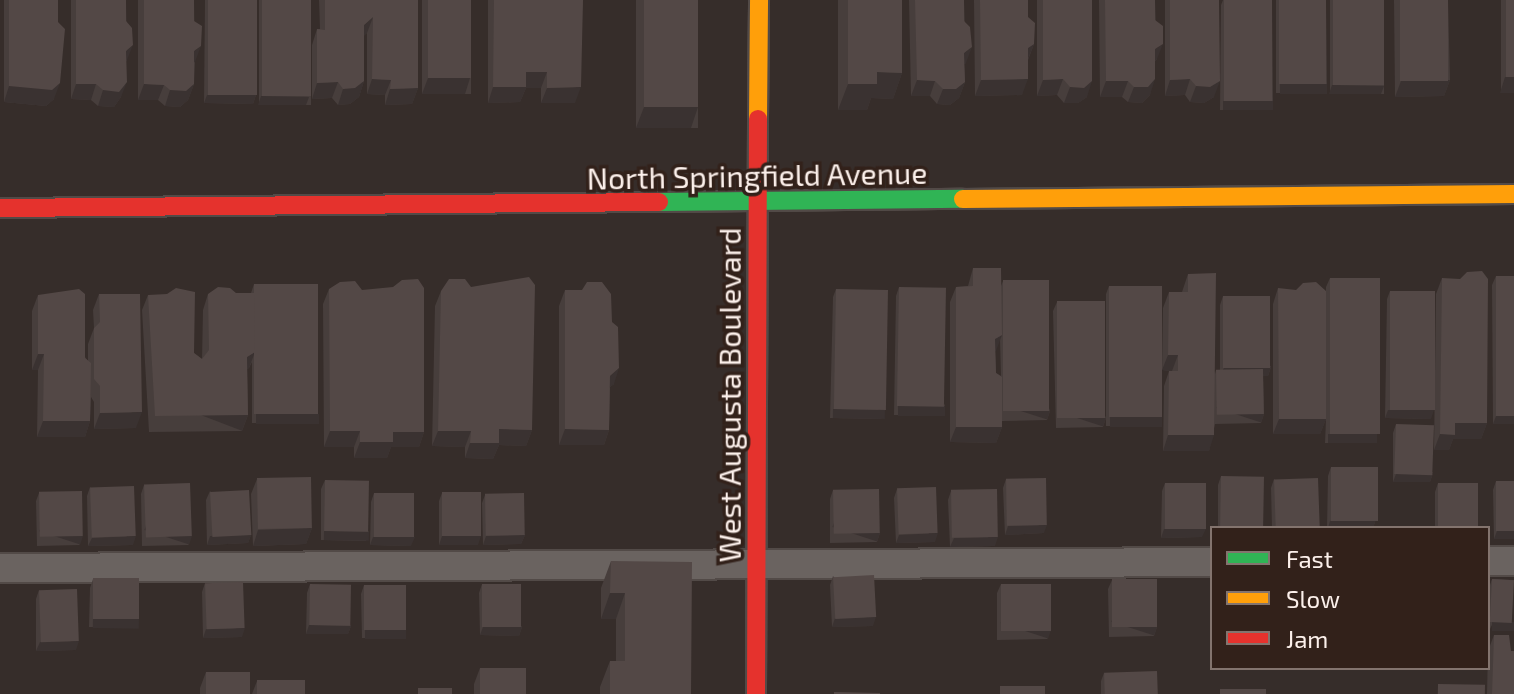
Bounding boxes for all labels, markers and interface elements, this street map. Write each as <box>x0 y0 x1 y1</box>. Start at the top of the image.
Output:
street label: North Springfield Avenue <box>586 154 928 196</box>
street label: West Augusta Boulevard <box>711 227 747 563</box>
legend <box>1210 526 1490 670</box>
text: Fast <box>1286 544 1333 573</box>
text: Slow <box>1286 584 1340 613</box>
text: Jam <box>1286 624 1328 653</box>

